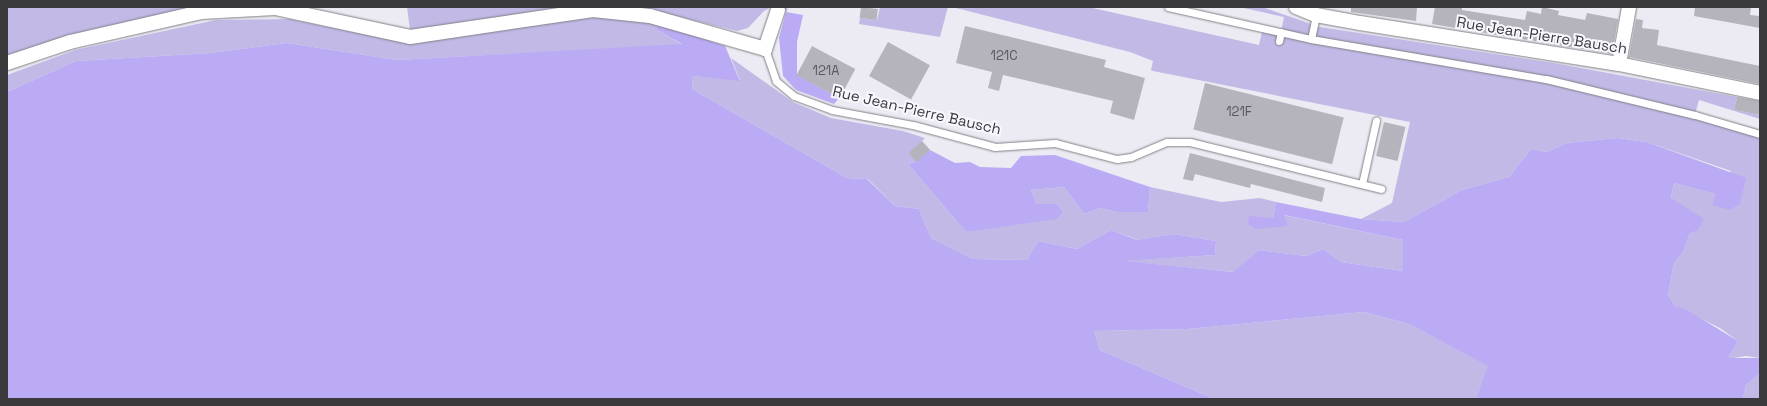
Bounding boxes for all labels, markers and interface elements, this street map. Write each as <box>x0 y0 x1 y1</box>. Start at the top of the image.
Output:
street label: Rue Jean-Pierre Bausch <box>1455 13 1629 57</box>
house number: 121C <box>990 48 1018 64</box>
house number: 121A <box>813 63 839 79</box>
street label: Rue Jean-Pierre Bausch <box>831 82 1003 138</box>
house number: 121F <box>1226 104 1252 120</box>

